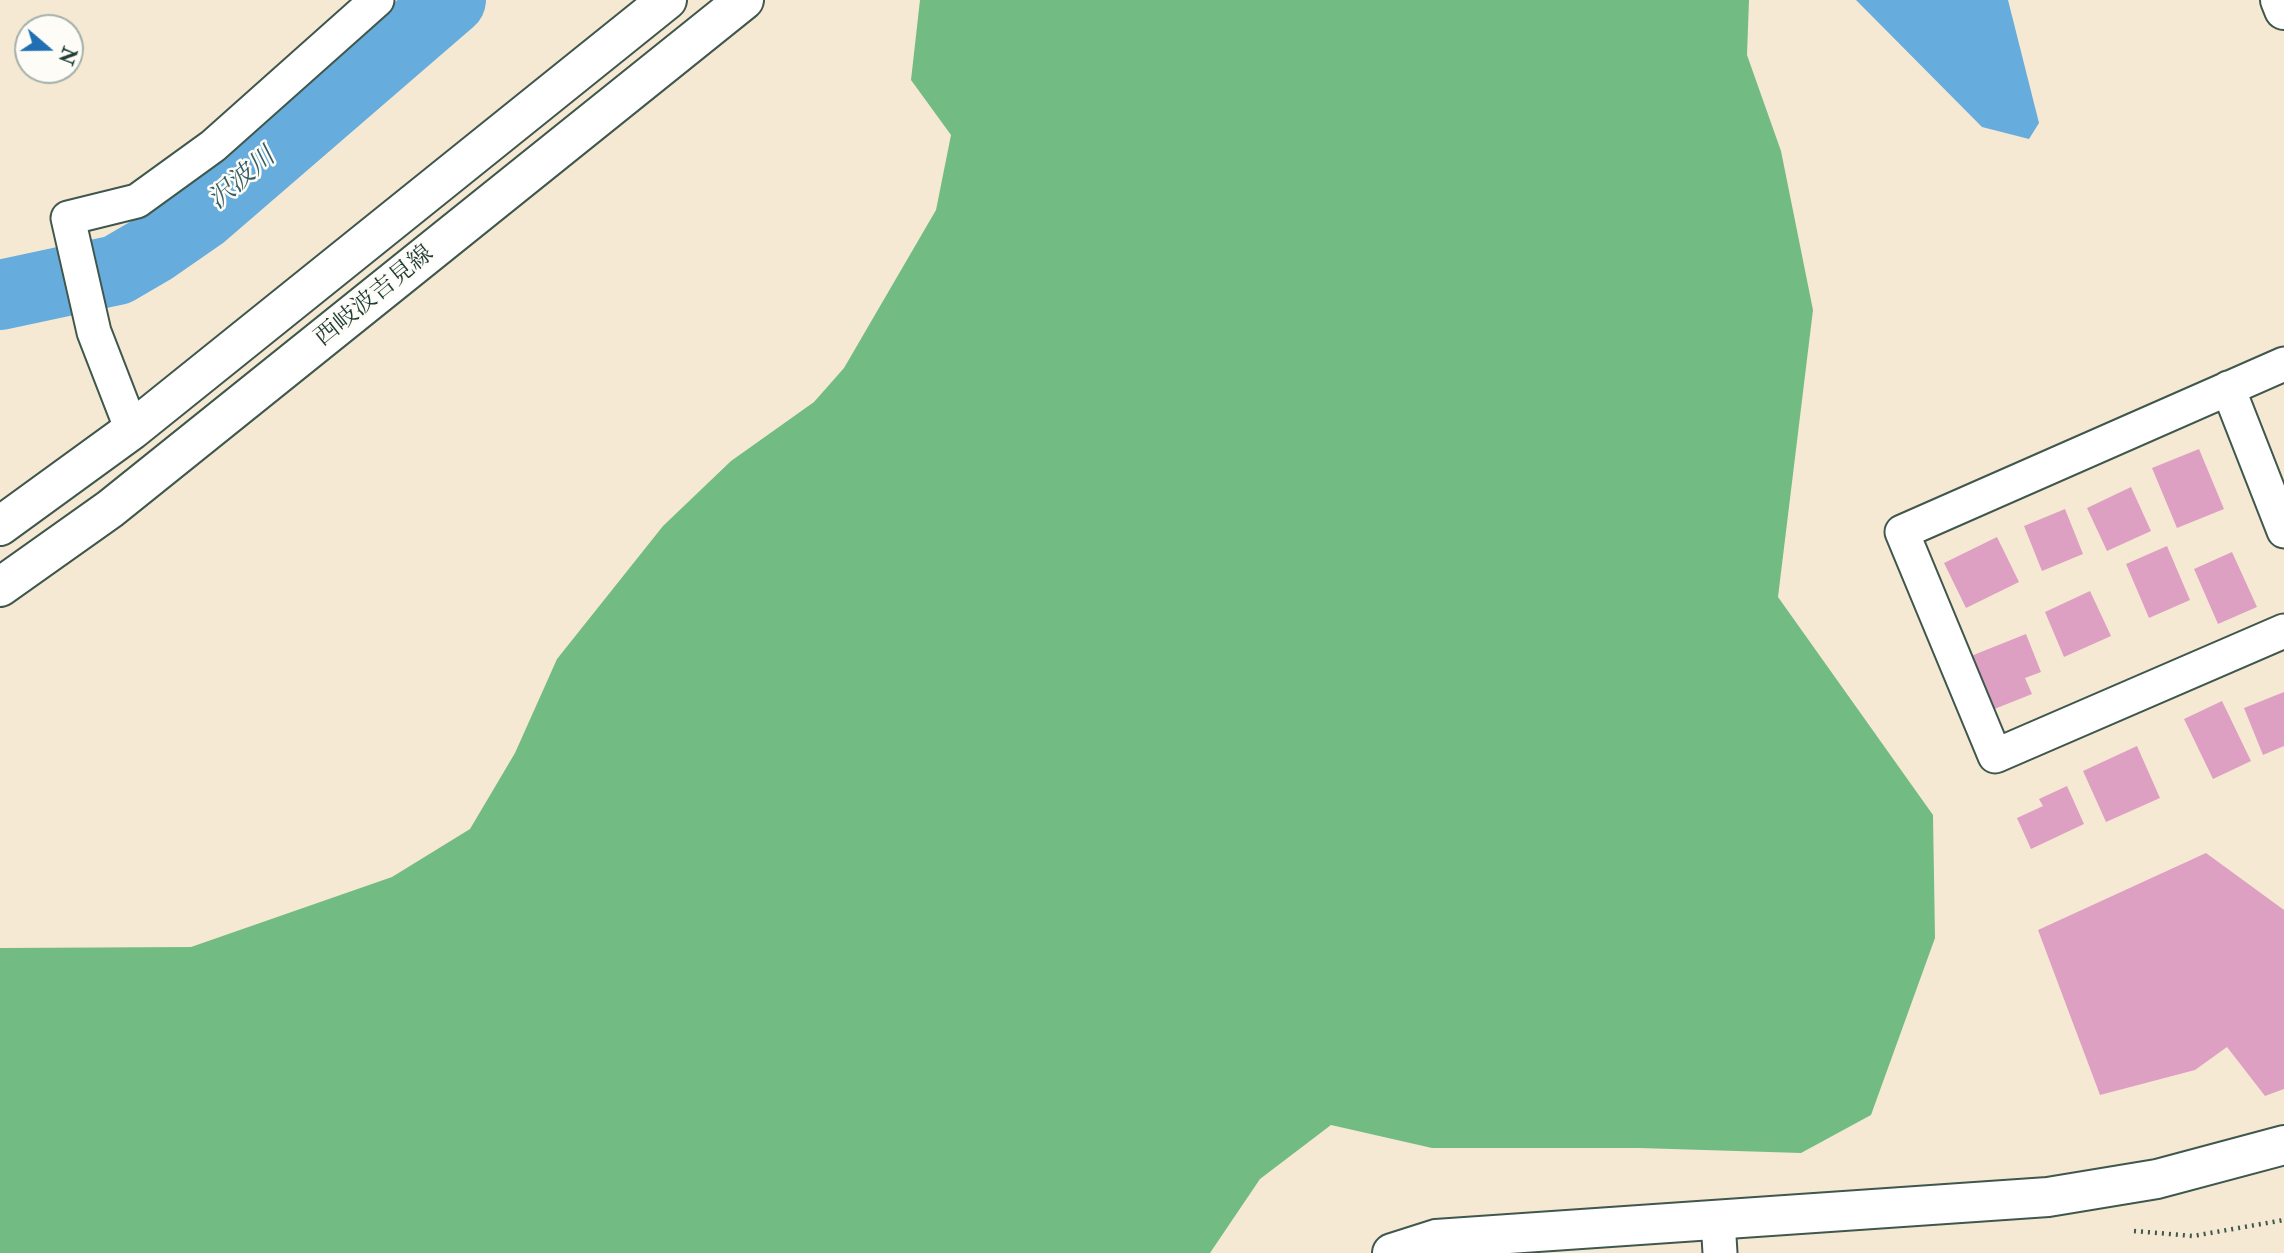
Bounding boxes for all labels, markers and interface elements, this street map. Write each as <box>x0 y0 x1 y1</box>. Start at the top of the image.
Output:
north arrow <box>14 14 84 84</box>
text: N <box>53 43 81 68</box>
water label: 沢波川 <box>203 143 283 217</box>
street label: 西岐波吉見線 <box>310 240 440 354</box>

